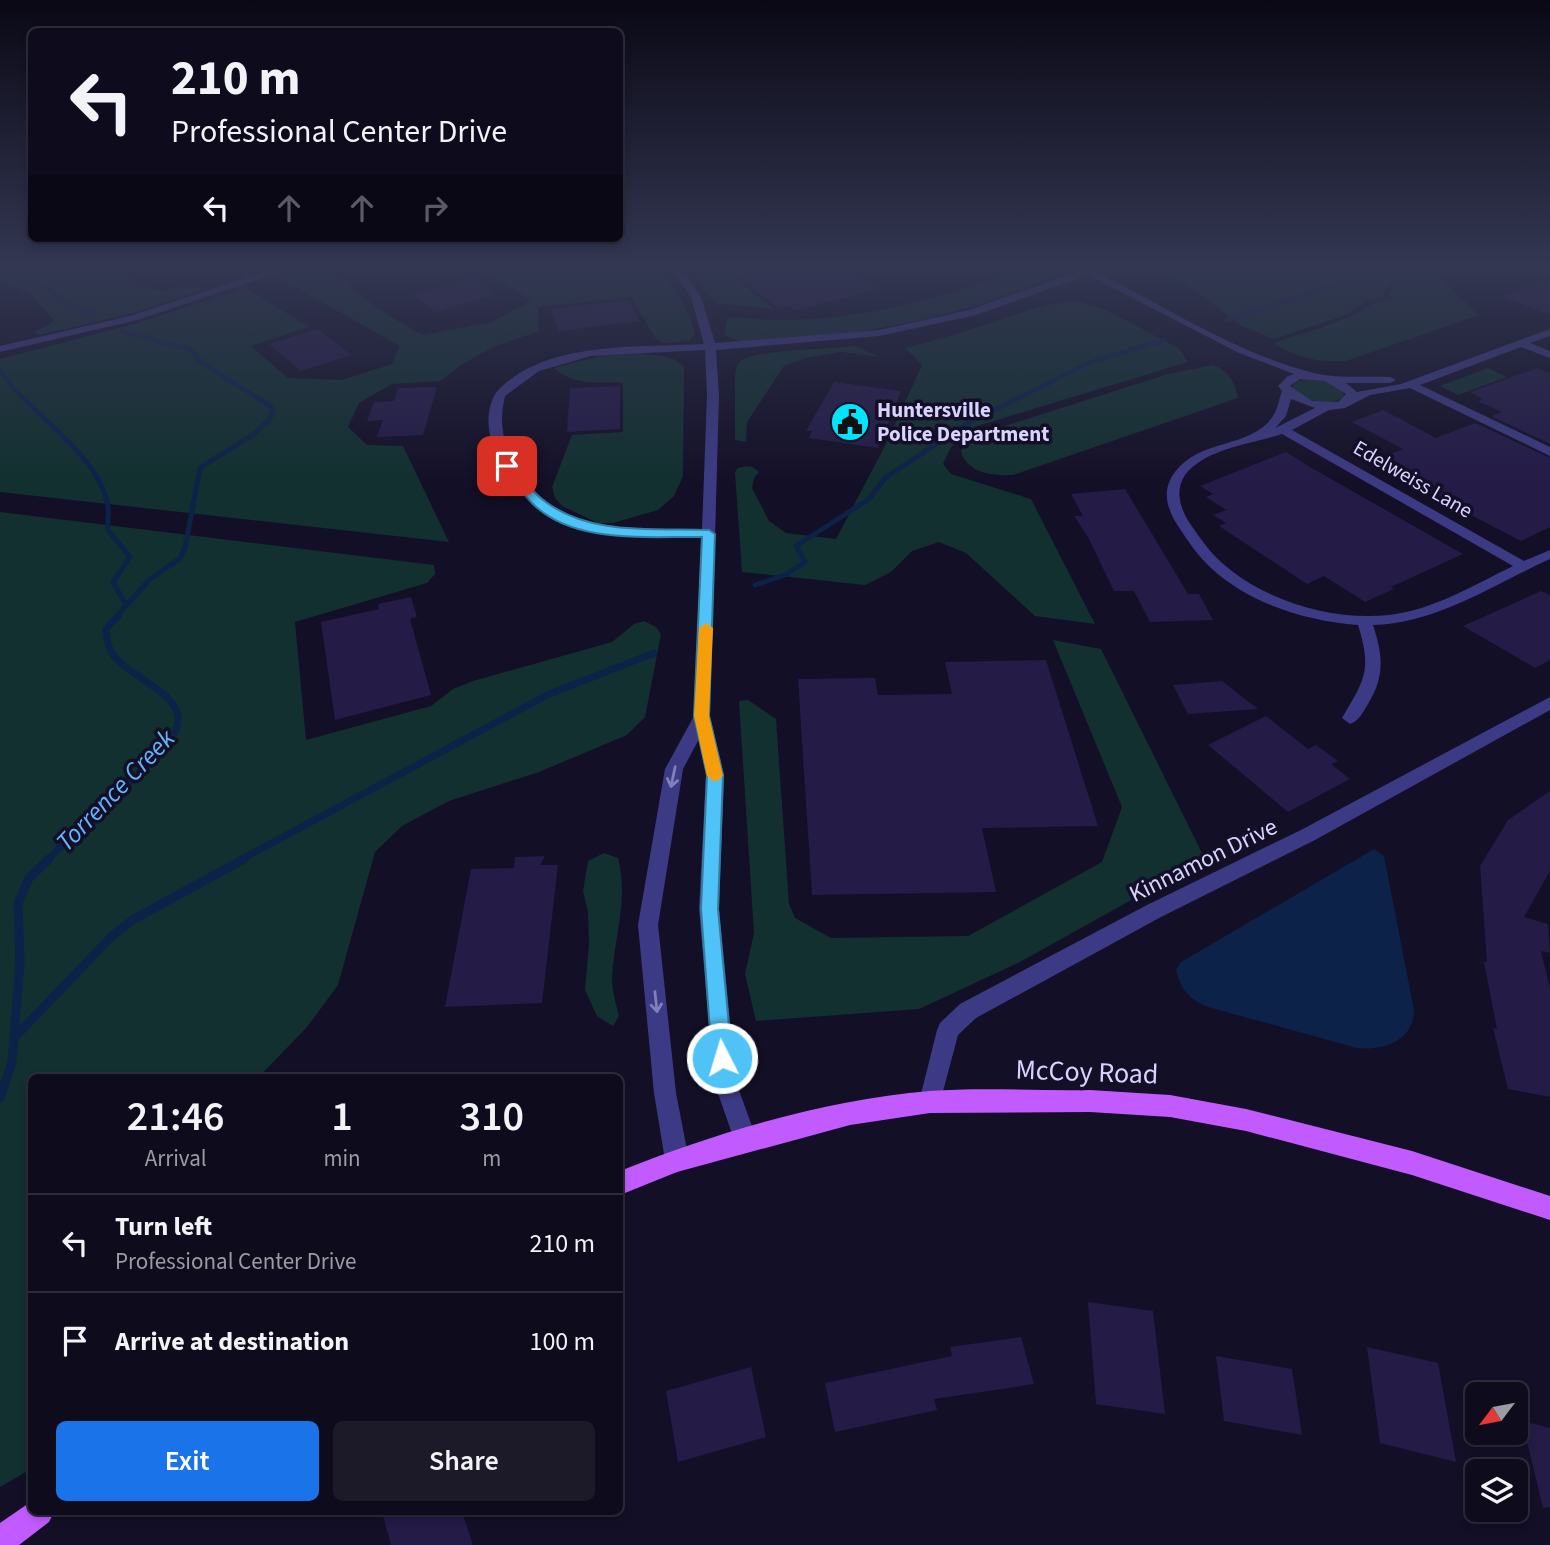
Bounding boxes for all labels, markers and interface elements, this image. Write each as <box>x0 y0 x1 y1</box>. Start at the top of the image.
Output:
text: 210 m <box>171 44 300 114</box>
icon: left <box>56 56 147 147</box>
text: Professional Center Drive <box>171 109 507 155</box>
icon: left <box>197 189 235 227</box>
icon: ahead <box>270 189 308 227</box>
icon: ahead <box>343 189 381 227</box>
icon: right <box>416 189 454 227</box>
place label: Huntersville Police Department <box>877 395 1049 449</box>
public building icon: Huntersville Police Department <box>829 401 871 443</box>
street label: Edelweiss Lane <box>1348 433 1478 525</box>
pin <box>477 436 537 496</box>
icon: arrive <box>488 447 526 485</box>
water label: Torrence Creek <box>47 720 184 860</box>
one-way arrow <box>665 765 679 788</box>
street label: Kinnamon Drive <box>1123 809 1283 911</box>
one-way arrow <box>650 991 663 1013</box>
position arrow <box>685 1021 759 1095</box>
street label: McCoy Road <box>1015 1050 1159 1094</box>
text: 21:46 <box>127 1087 225 1147</box>
text: 1 <box>331 1087 353 1147</box>
text: 310 <box>460 1087 524 1147</box>
text: Arrival <box>145 1142 207 1175</box>
text: min <box>323 1142 361 1175</box>
text: m <box>482 1142 501 1175</box>
text: Turn left <box>115 1208 212 1245</box>
icon: left <box>56 1224 94 1262</box>
text: 210 m <box>529 1225 595 1262</box>
text: Professional Center Drive <box>115 1245 357 1278</box>
icon: arrive <box>56 1322 94 1360</box>
text: Arrive at destination <box>115 1323 349 1360</box>
text: 100 m <box>529 1323 595 1360</box>
north arrow <box>1465 1382 1528 1446</box>
map controls <box>1465 1382 1528 1522</box>
button: Exit <box>56 1421 319 1501</box>
button: Share <box>333 1421 595 1501</box>
button: layers <box>1465 1459 1528 1522</box>

